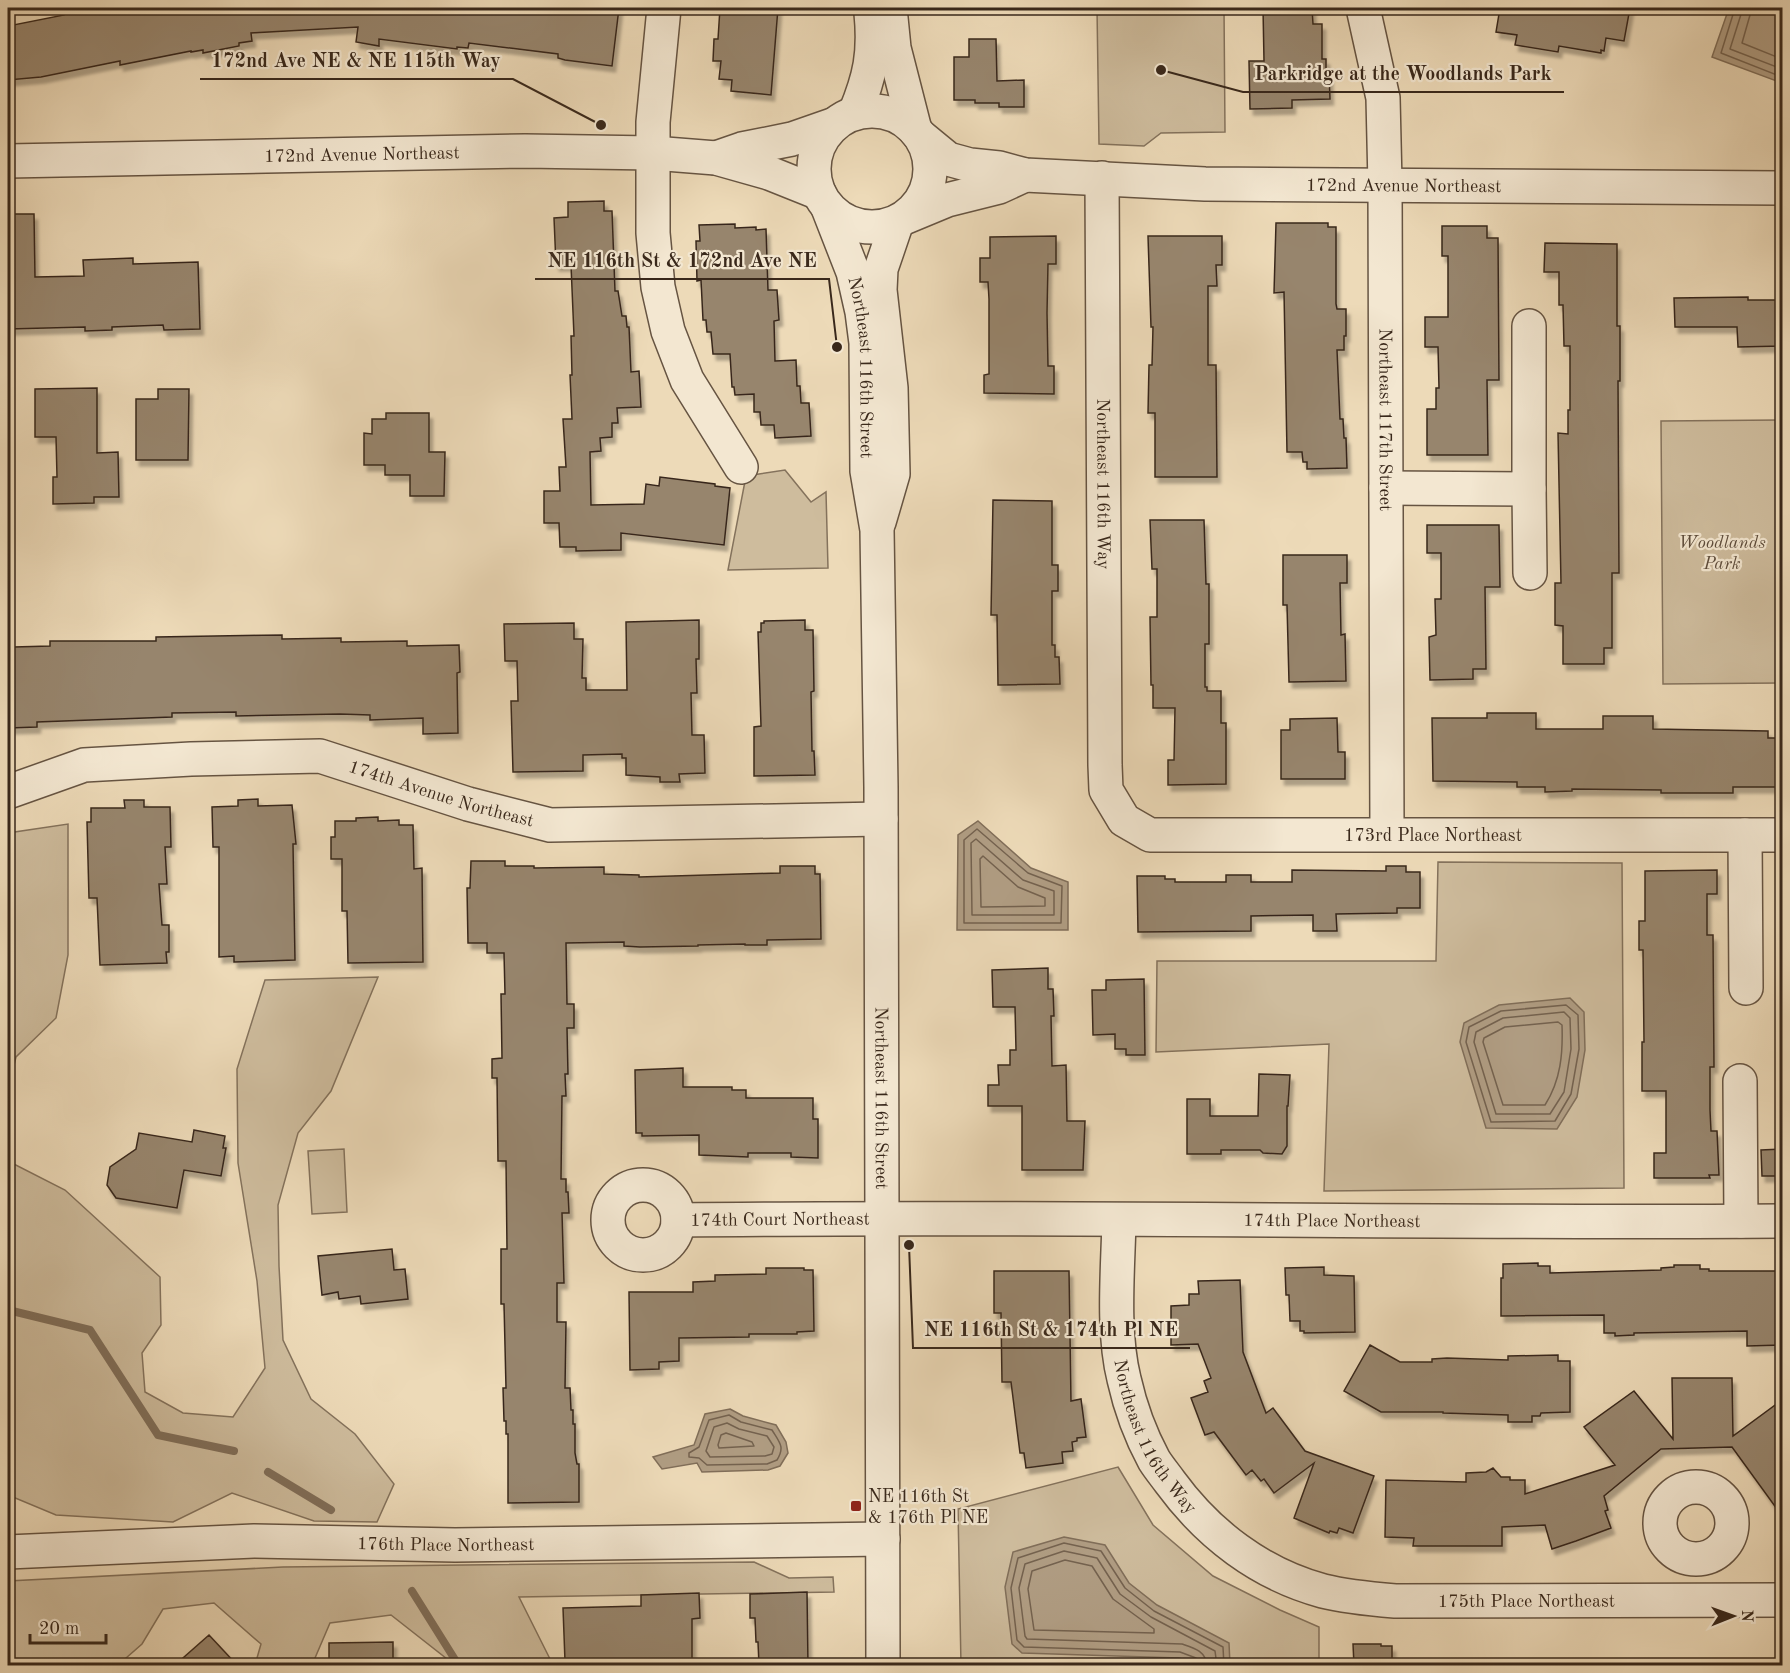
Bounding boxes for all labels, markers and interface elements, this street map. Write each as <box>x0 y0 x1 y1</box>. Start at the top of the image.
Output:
callout: 172nd Ave NE & NE 115th Way <box>200 41 513 79</box>
text: 172nd Ave NE & NE 115th Way <box>211 51 501 72</box>
callout: Parkridge at the Woodlands Park <box>1243 54 1564 92</box>
text: Parkridge at the Woodlands Park <box>1254 65 1552 85</box>
street label: 172nd Avenue Northeast <box>264 144 460 166</box>
street label: 172nd Avenue Northeast <box>1306 177 1501 196</box>
callout: NE 116th St & 172nd Ave NE <box>535 241 829 279</box>
text: NE 116th St & 172nd Ave NE <box>547 252 817 272</box>
street label: Northeast 116th Street <box>844 275 875 459</box>
street label: Northeast 117th Street <box>1375 328 1394 511</box>
street label: Northeast 116th Way <box>1093 398 1112 570</box>
park label: Woodlands Park <box>1678 534 1766 573</box>
street label: 174th Avenue Northeast <box>346 758 536 830</box>
street label: 173rd Place Northeast <box>1344 827 1522 845</box>
street label: Northeast 116th Street <box>871 1007 890 1190</box>
street label: 174th Court Northeast <box>690 1211 870 1230</box>
street label: 174th Place Northeast <box>1243 1212 1421 1231</box>
callout: NE 116th St & 174th Pl NE <box>913 1310 1190 1348</box>
text: NE 116th St & 174th Pl NE <box>924 1321 1178 1341</box>
street label: Northeast 116th Way <box>1110 1358 1200 1518</box>
place label: NE 116th St & 176th Pl NE <box>868 1488 988 1527</box>
marker: NE 116th St & 176th Pl NE <box>849 1499 863 1513</box>
street label: 176th Place Northeast <box>357 1535 535 1555</box>
north arrow <box>1703 1586 1763 1646</box>
street label: 175th Place Northeast <box>1438 1592 1615 1611</box>
scale bar <box>30 1607 106 1645</box>
text: N <box>1738 1610 1754 1623</box>
text: 20 m <box>39 1620 79 1638</box>

